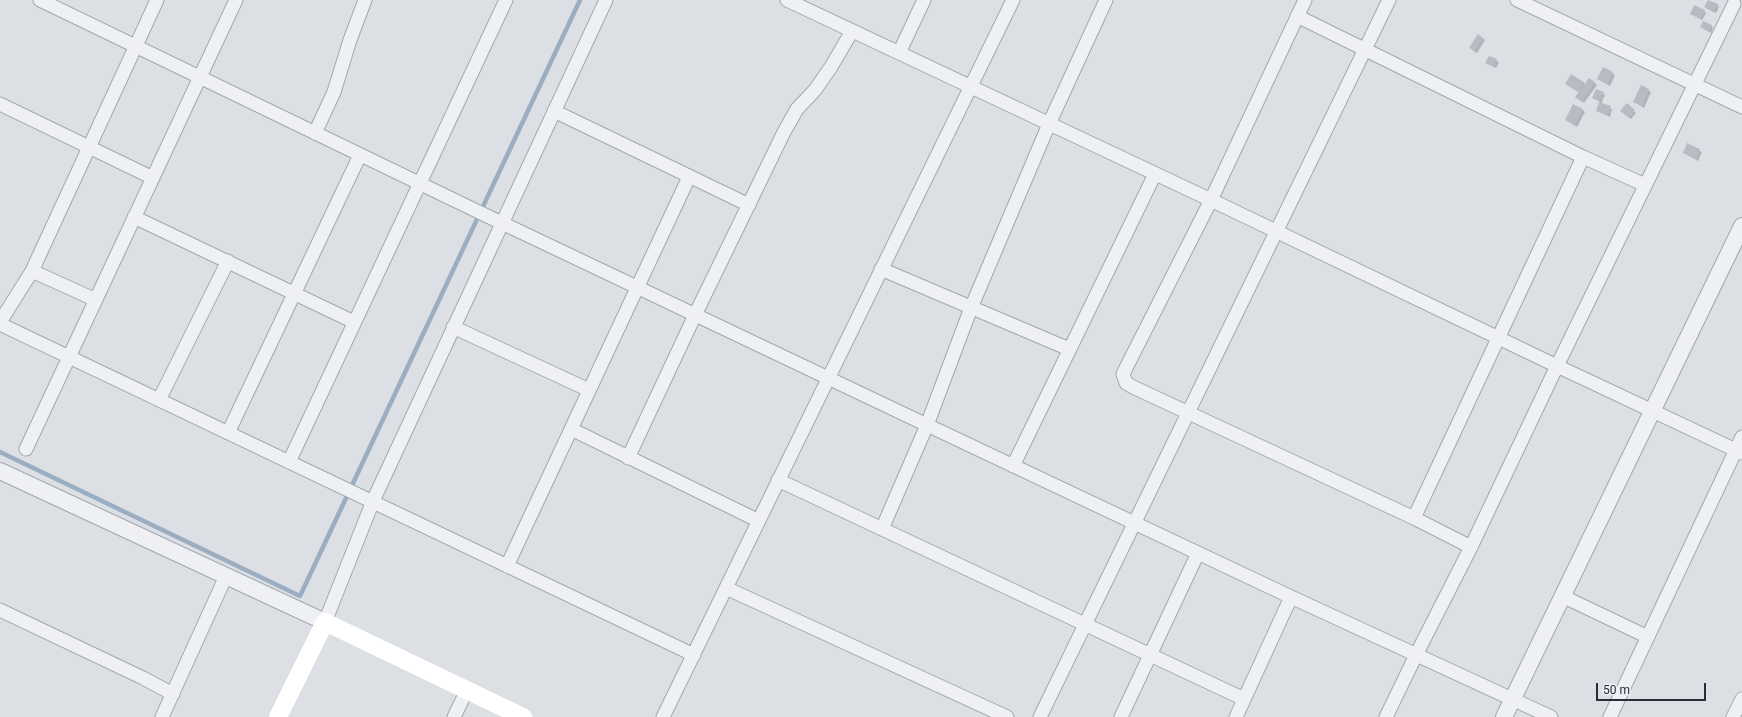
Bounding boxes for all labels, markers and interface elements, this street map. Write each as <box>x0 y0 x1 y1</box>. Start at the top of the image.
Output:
scale bar <box>1598 675 1708 701</box>
text: 50 m <box>1603 683 1630 697</box>

